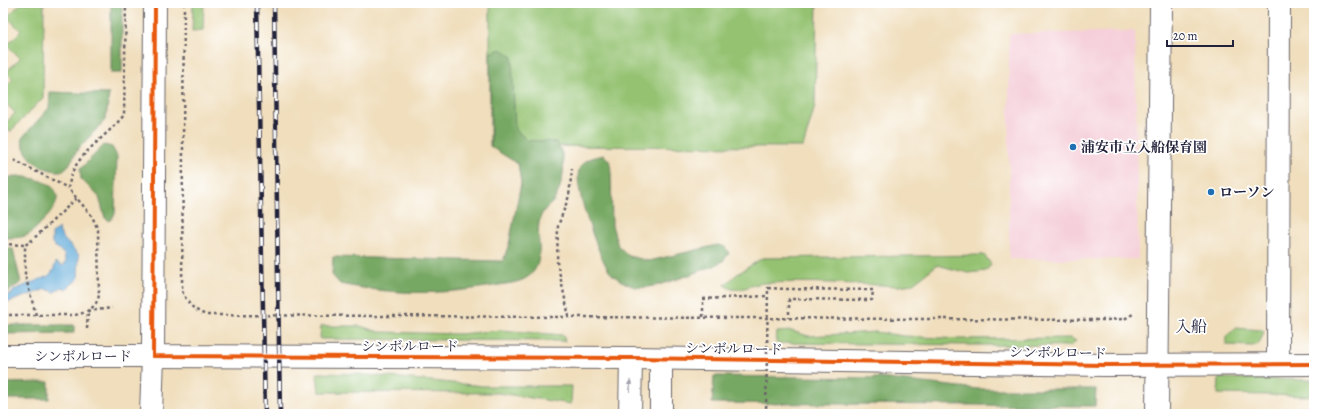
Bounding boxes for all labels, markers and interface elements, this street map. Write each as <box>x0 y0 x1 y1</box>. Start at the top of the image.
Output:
scale bar <box>1167 22 1233 48</box>
text: 20 m <box>1173 28 1197 44</box>
place label: 浦安市立入船保育園 <box>1081 138 1207 157</box>
marker: 浦安市立入船保育園 <box>1068 142 1078 152</box>
place label: ローソン <box>1219 183 1274 202</box>
marker: ローソン <box>1206 187 1216 197</box>
district label: 入船 <box>1175 316 1207 338</box>
street label: シンボルロード <box>361 337 459 356</box>
street label: シンボルロード <box>685 339 783 359</box>
street label: シンボルロード <box>1009 343 1107 363</box>
street label: シンボルロード <box>34 347 132 366</box>
one-way arrow <box>627 379 633 392</box>

